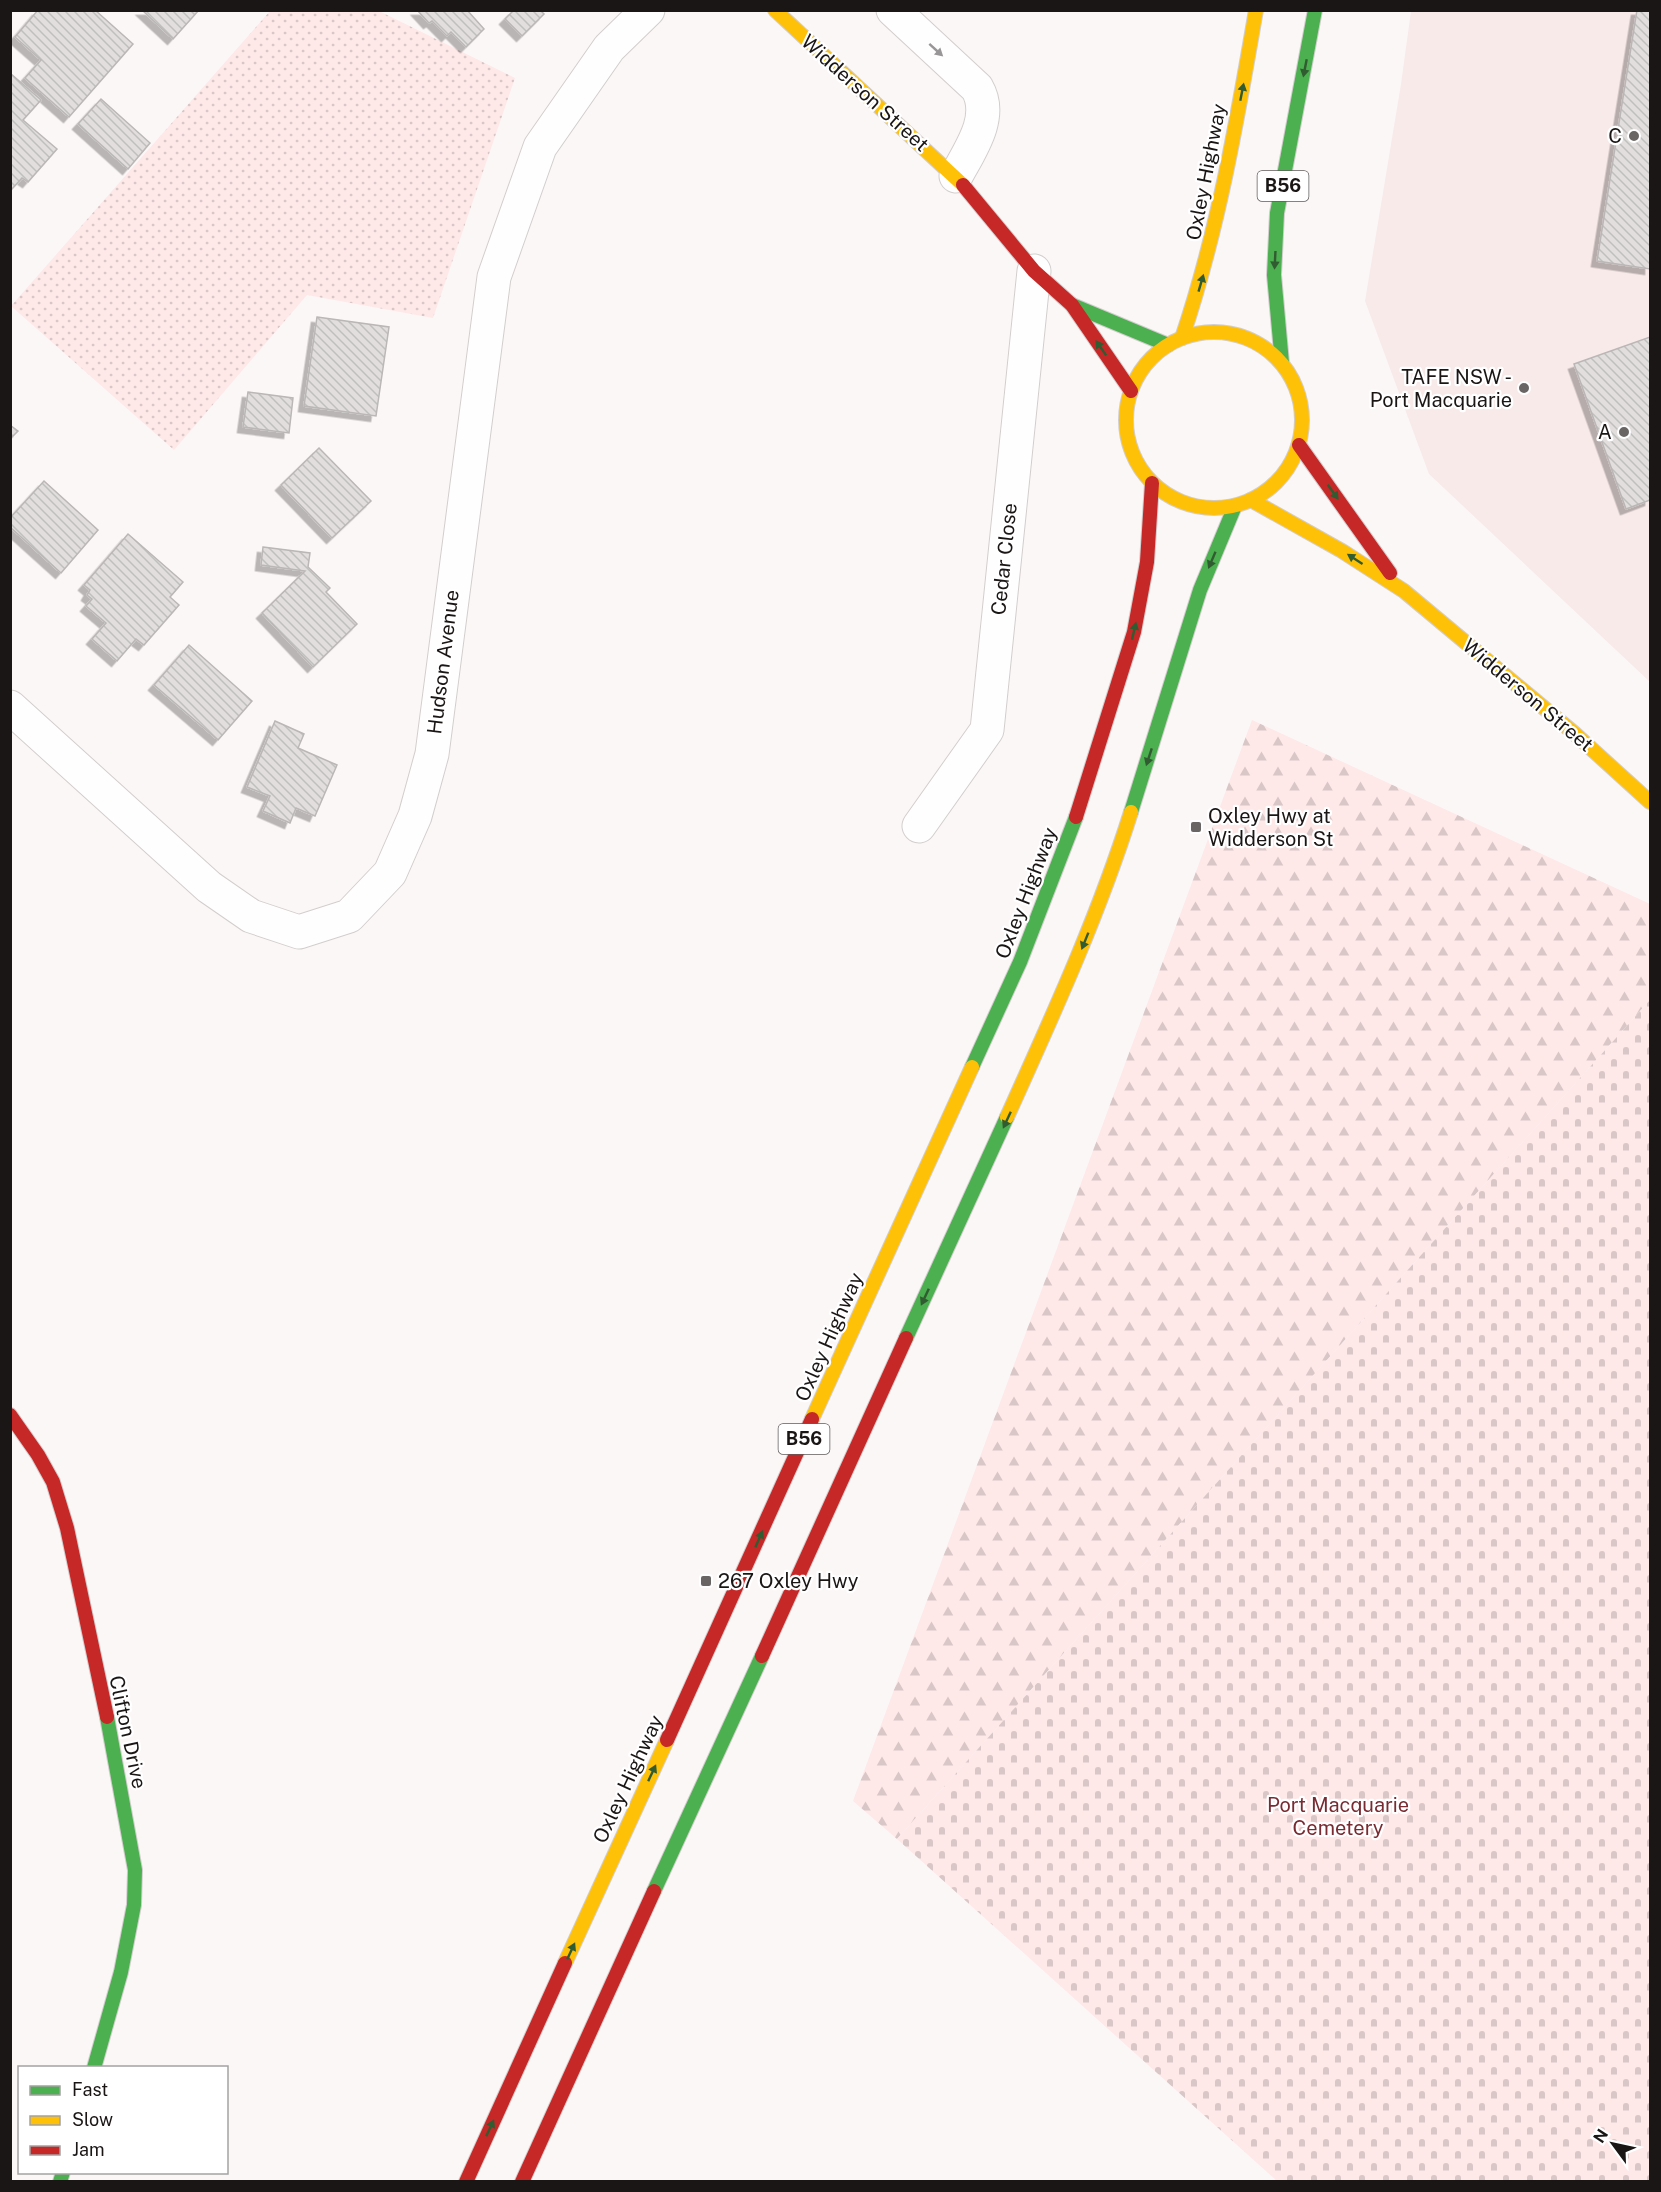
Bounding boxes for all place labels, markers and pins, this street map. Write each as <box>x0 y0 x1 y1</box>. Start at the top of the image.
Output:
place label: C <box>1608 124 1622 148</box>
marker: C <box>1627 129 1641 143</box>
place label: TAFE NSW - Port Macquarie <box>1370 365 1512 412</box>
marker: TAFE NSW - Port Macquarie <box>1517 381 1531 395</box>
place label: A <box>1598 420 1612 444</box>
marker: A <box>1617 425 1631 439</box>
place label: Oxley Hwy at Widderson St <box>1208 804 1334 851</box>
marker: Oxley Hwy at Widderson St <box>1189 820 1203 834</box>
place label: 267 Oxley Hwy <box>718 1569 859 1593</box>
marker: 267 Oxley Hwy <box>699 1574 713 1588</box>

